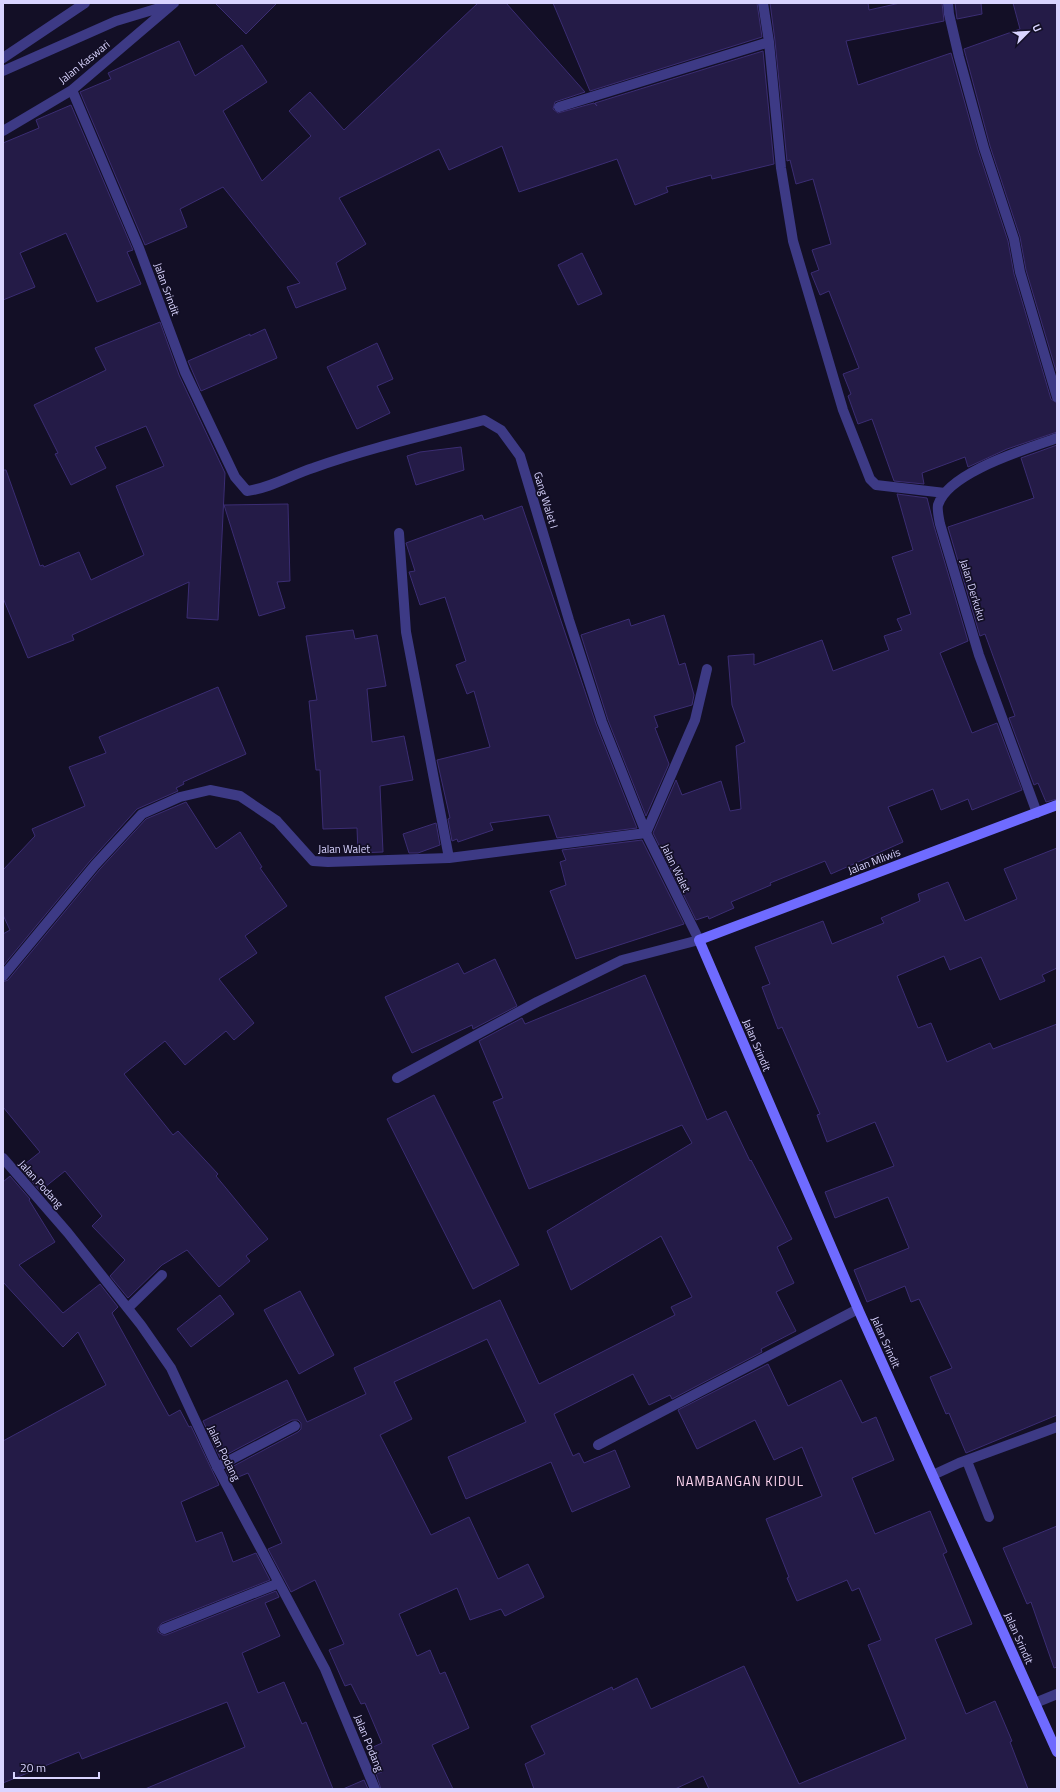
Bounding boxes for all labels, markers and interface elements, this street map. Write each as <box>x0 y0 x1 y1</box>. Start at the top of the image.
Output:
north arrow <box>1008 12 1048 52</box>
text: U <box>1028 21 1046 34</box>
street label: Jalan Kaswari <box>55 36 113 88</box>
street label: Jalan Srindit <box>150 260 184 318</box>
street label: Gang Walet I <box>530 470 562 530</box>
street label: Jalan Derkuku <box>956 557 990 623</box>
street label: Jalan Walet <box>318 841 370 857</box>
street label: Jalan Walet <box>657 841 695 895</box>
street label: Jalan Mliwis <box>845 844 903 878</box>
street label: Jalan Srindit <box>739 1016 775 1074</box>
street label: Jalan Podang <box>15 1156 67 1212</box>
street label: Jalan Srindit <box>867 1314 905 1371</box>
street label: Jalan Podang <box>204 1422 245 1484</box>
district label: NAMBANGAN KIDUL <box>676 1471 804 1491</box>
street label: Jalan Srindit <box>1000 1610 1038 1667</box>
street label: Jalan Podang <box>350 1712 388 1774</box>
scale bar <box>14 1754 99 1780</box>
text: 20 m <box>20 1758 46 1777</box>

